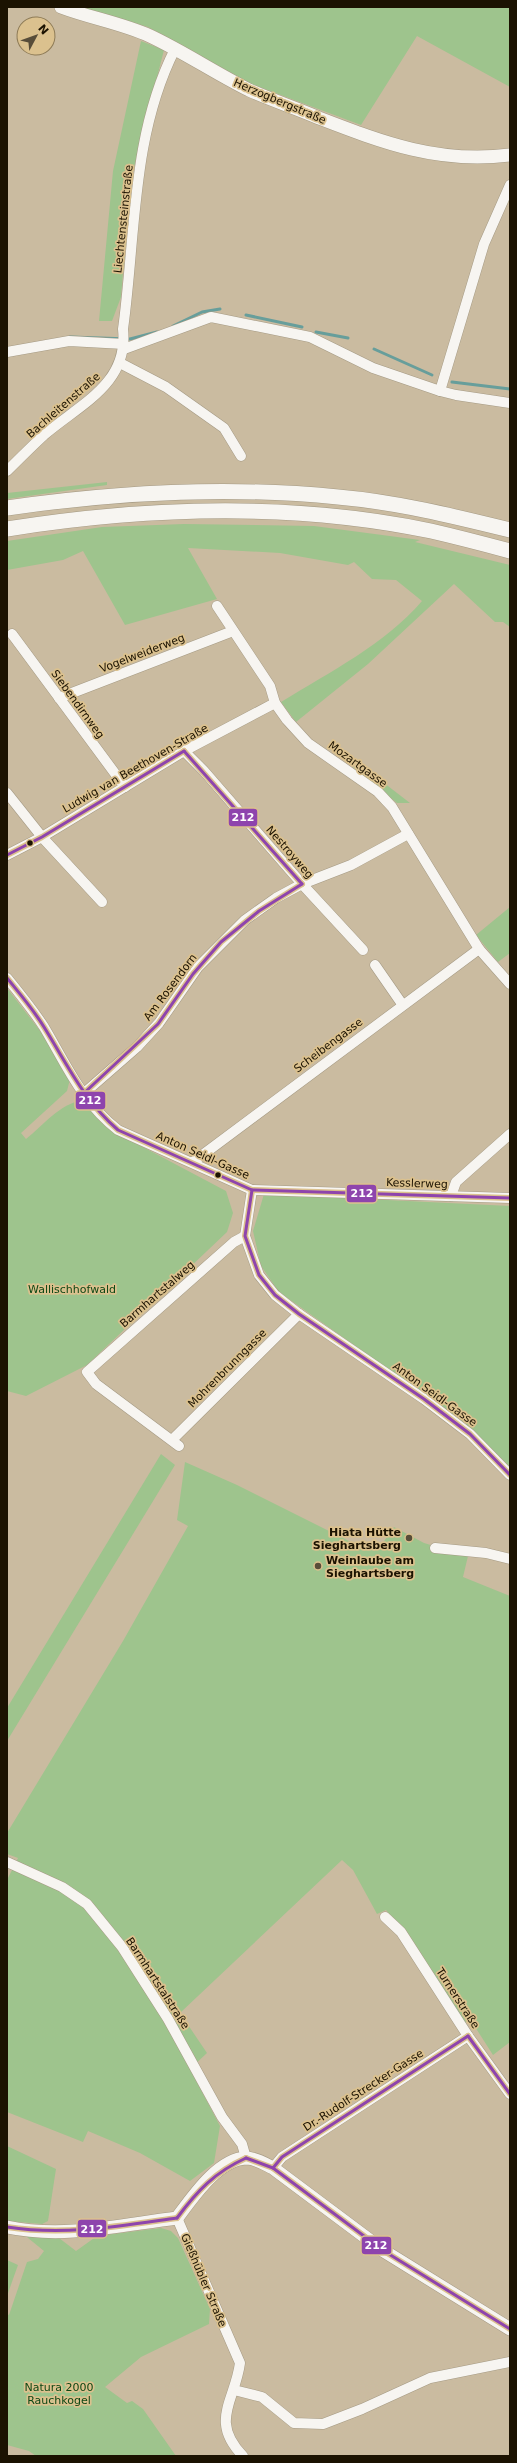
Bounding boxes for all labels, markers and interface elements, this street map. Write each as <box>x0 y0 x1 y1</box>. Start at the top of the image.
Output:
north arrow <box>16 16 56 56</box>
text: N <box>35 22 51 38</box>
street label: Herzogbergstraße <box>232 76 328 127</box>
street label: Liechtensteinstraße <box>111 164 136 274</box>
street label: Bachleitenstraße <box>24 370 103 441</box>
street label: Vogelweiderweg <box>98 631 187 676</box>
street label: Siebendirnweg <box>48 667 107 741</box>
street label: Ludwig van Beethoven-Straße <box>60 721 210 815</box>
street label: Mozartgasse <box>326 739 390 790</box>
line badge: 212 <box>228 808 258 827</box>
text: 212 <box>232 811 254 824</box>
street label: Nestroyweg <box>263 823 316 881</box>
unlabelled marker <box>25 838 35 848</box>
street label: Am Rosendorn <box>141 951 200 1023</box>
street label: Scheibengasse <box>291 1015 365 1075</box>
line badge: 212 <box>75 1091 106 1110</box>
text: 212 <box>79 1094 101 1107</box>
street label: Anton Seidl-Gasse <box>154 1129 252 1182</box>
unlabelled marker <box>213 1170 223 1180</box>
street label: Kesslerweg <box>386 1176 448 1191</box>
line badge: 212 <box>346 1184 377 1203</box>
text: 212 <box>351 1187 373 1200</box>
street label: Barmhartstalweg <box>117 1258 197 1330</box>
park label: Wallischhofwald <box>28 1283 116 1296</box>
street label: Mohrenbrunngasse <box>185 1326 269 1410</box>
street label: Anton Seidl-Gasse <box>390 1360 479 1429</box>
place label: Hiata Hütte Sieghartsberg <box>313 1526 401 1552</box>
marker: Hiata Hütte Sieghartsberg <box>404 1533 414 1543</box>
place label: Weinlaube am Sieghartsberg <box>326 1554 414 1580</box>
marker: Weinlaube am Sieghartsberg <box>313 1561 323 1571</box>
street label: Barmhartstalstraße <box>123 1935 192 2032</box>
street label: Turnerstraße <box>433 1965 482 2031</box>
street label: Dr.-Rudolf-Strecker-Gasse <box>301 2047 426 2134</box>
line badge: 212 <box>77 2219 107 2238</box>
text: 212 <box>81 2223 103 2236</box>
street label: Gießhübler Straße <box>178 2231 229 2329</box>
line badge: 212 <box>361 2236 392 2255</box>
text: 212 <box>365 2239 387 2252</box>
park label: Natura 2000 Rauchkogel <box>24 2381 94 2407</box>

